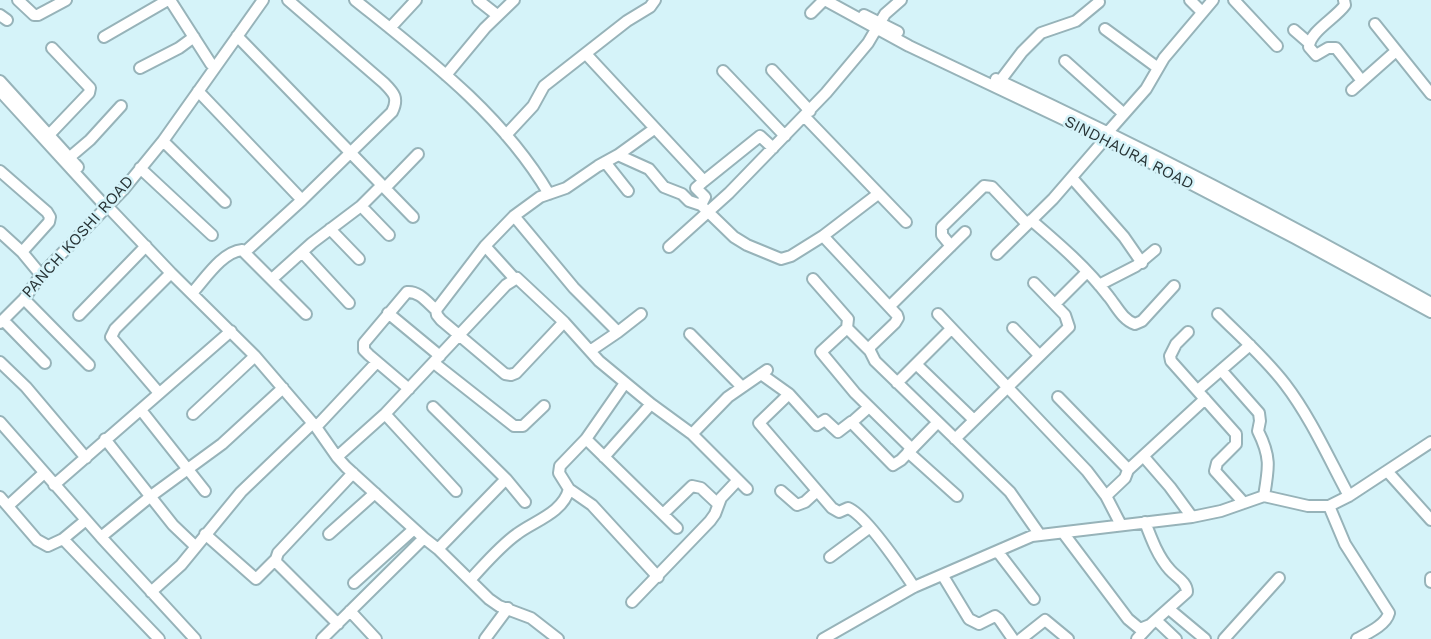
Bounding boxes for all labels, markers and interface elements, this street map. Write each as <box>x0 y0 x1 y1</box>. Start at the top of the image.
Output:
street label: SINDHAURA ROAD <box>1061 112 1197 194</box>
street label: PANCH KOSHI ROAD <box>18 172 138 302</box>

